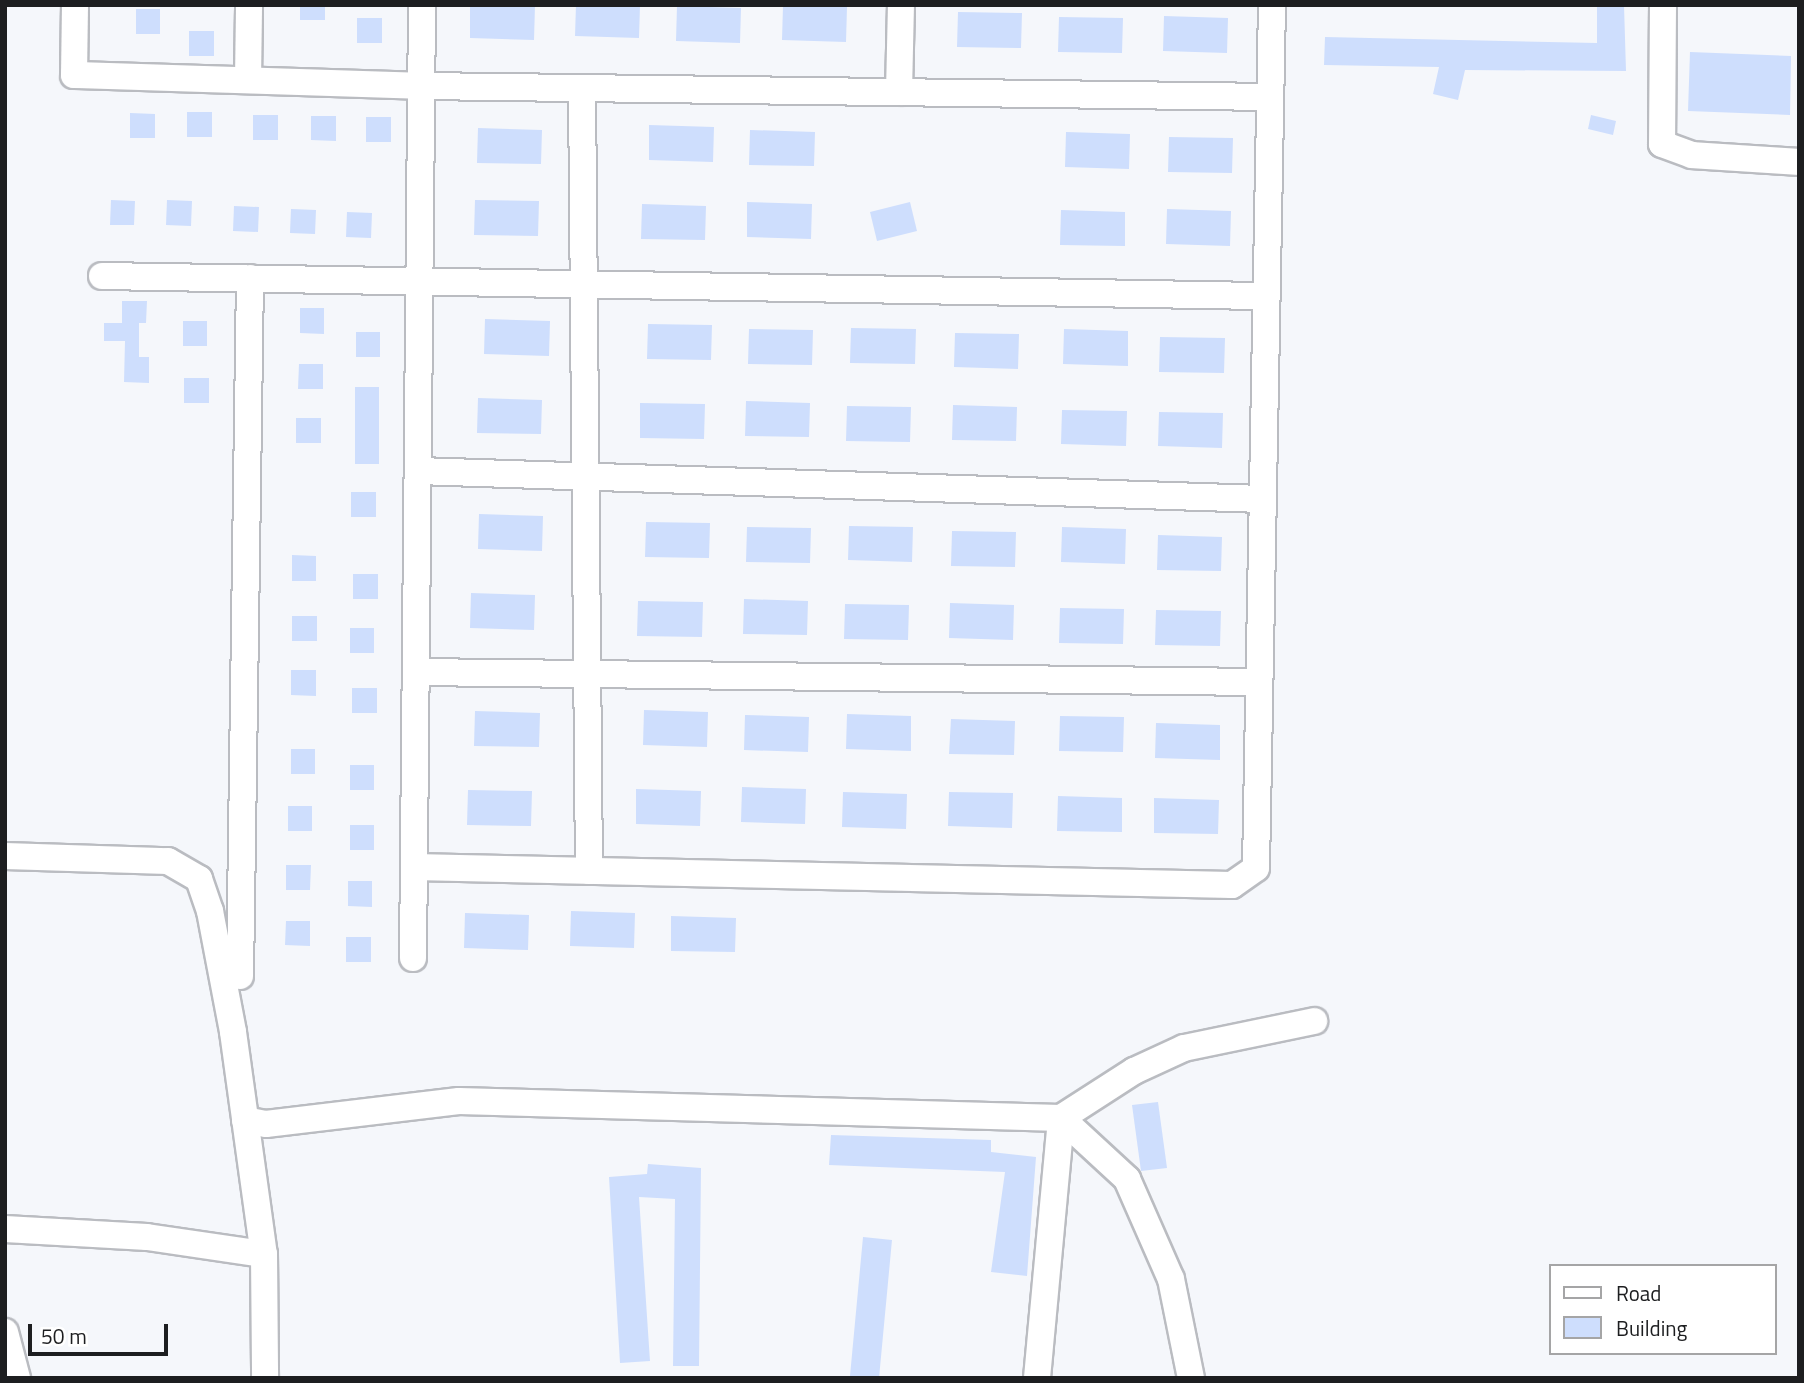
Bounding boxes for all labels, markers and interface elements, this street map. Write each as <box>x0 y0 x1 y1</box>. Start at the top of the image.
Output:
legend <box>1548 1264 1776 1355</box>
text: Road <box>1616 1277 1661 1309</box>
scale bar <box>32 1310 172 1354</box>
text: Building <box>1616 1312 1687 1344</box>
text: 50 m <box>41 1320 87 1352</box>

